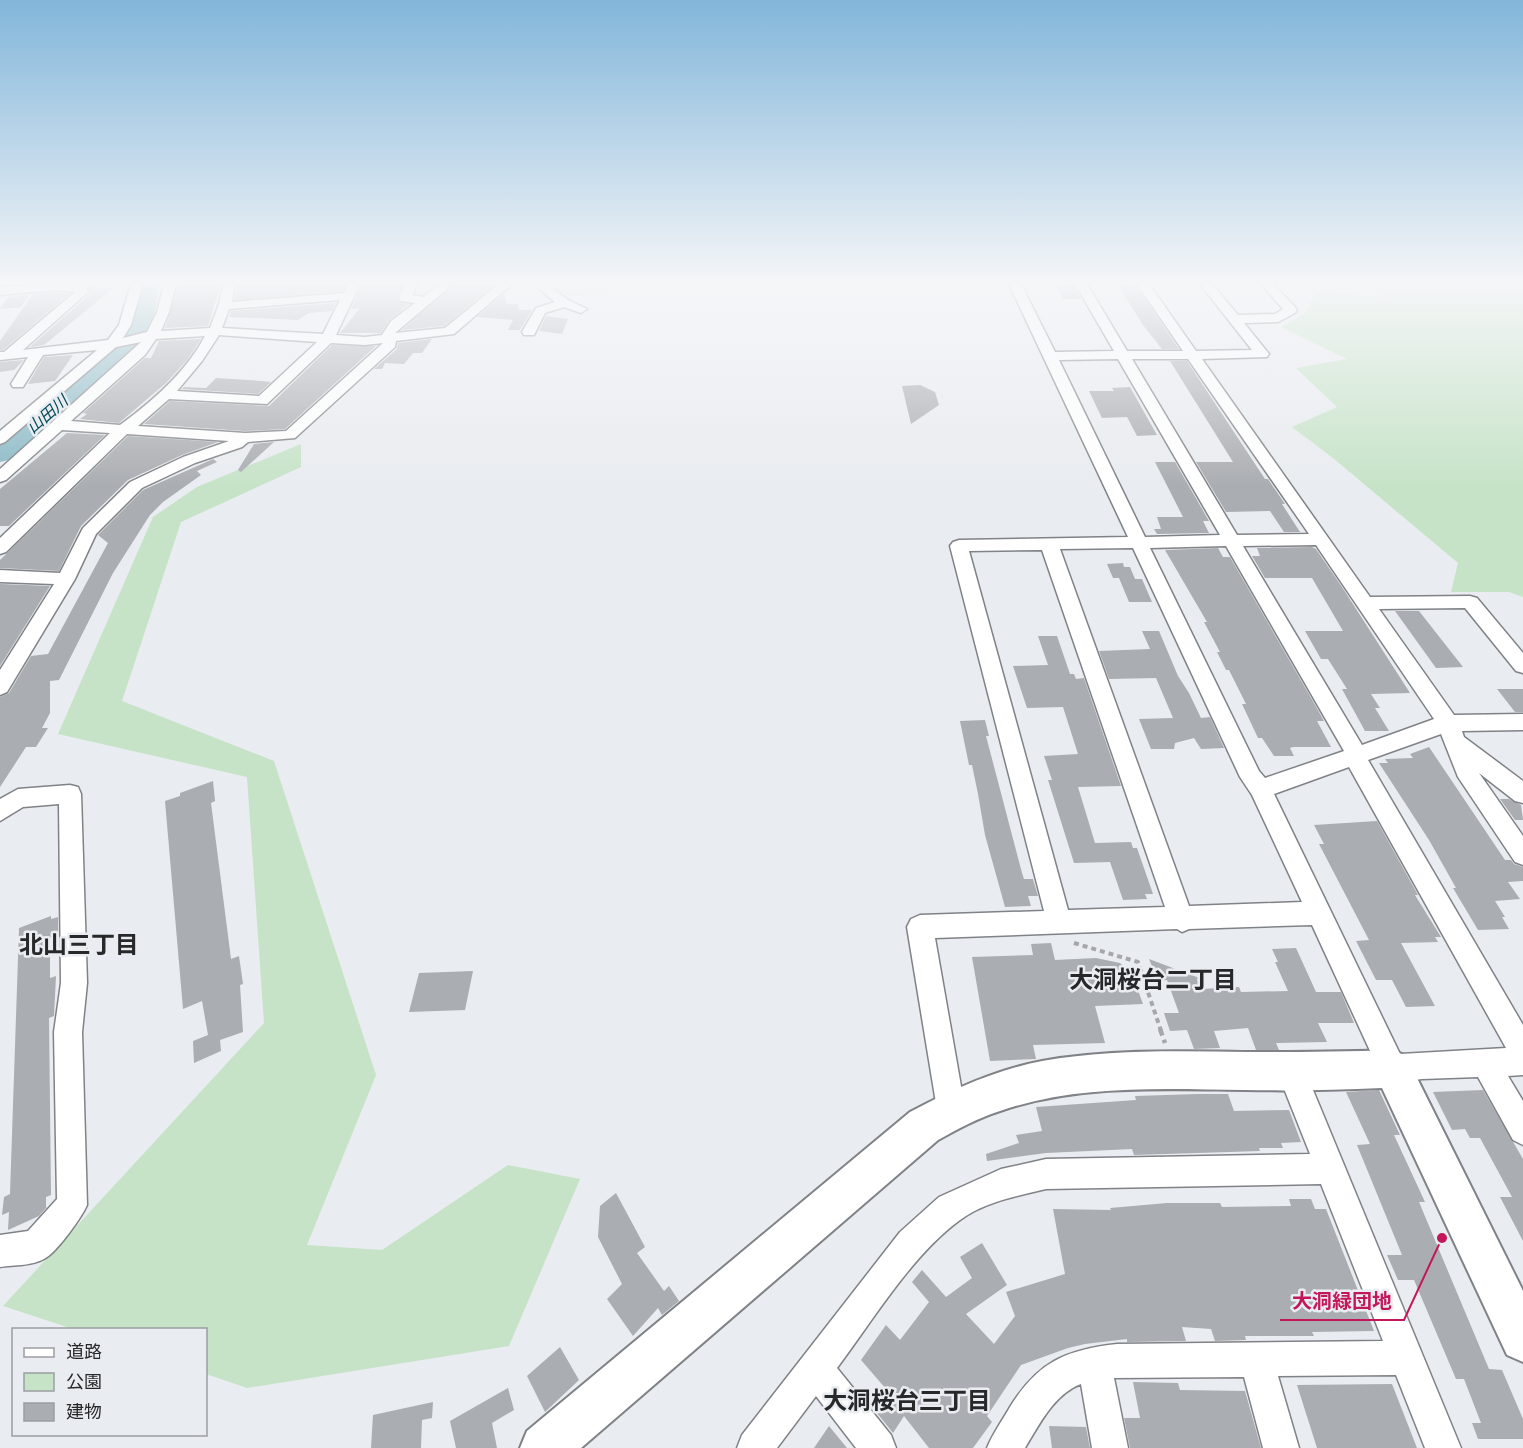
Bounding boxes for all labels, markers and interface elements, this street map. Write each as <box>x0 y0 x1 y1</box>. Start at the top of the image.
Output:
water label: 山田川 <box>22 389 73 437</box>
district label: 北山三丁目 <box>19 928 139 960</box>
district label: 大洞桜台二丁目 <box>1069 963 1237 995</box>
callout: 大洞緑団地 <box>1280 1282 1404 1320</box>
text: 大洞緑団地 <box>1292 1287 1392 1314</box>
legend <box>12 1328 207 1436</box>
text: 道路 <box>66 1340 102 1363</box>
text: 公園 <box>66 1370 102 1393</box>
district label: 大洞桜台三丁目 <box>823 1384 991 1416</box>
text: 建物 <box>66 1400 102 1423</box>

